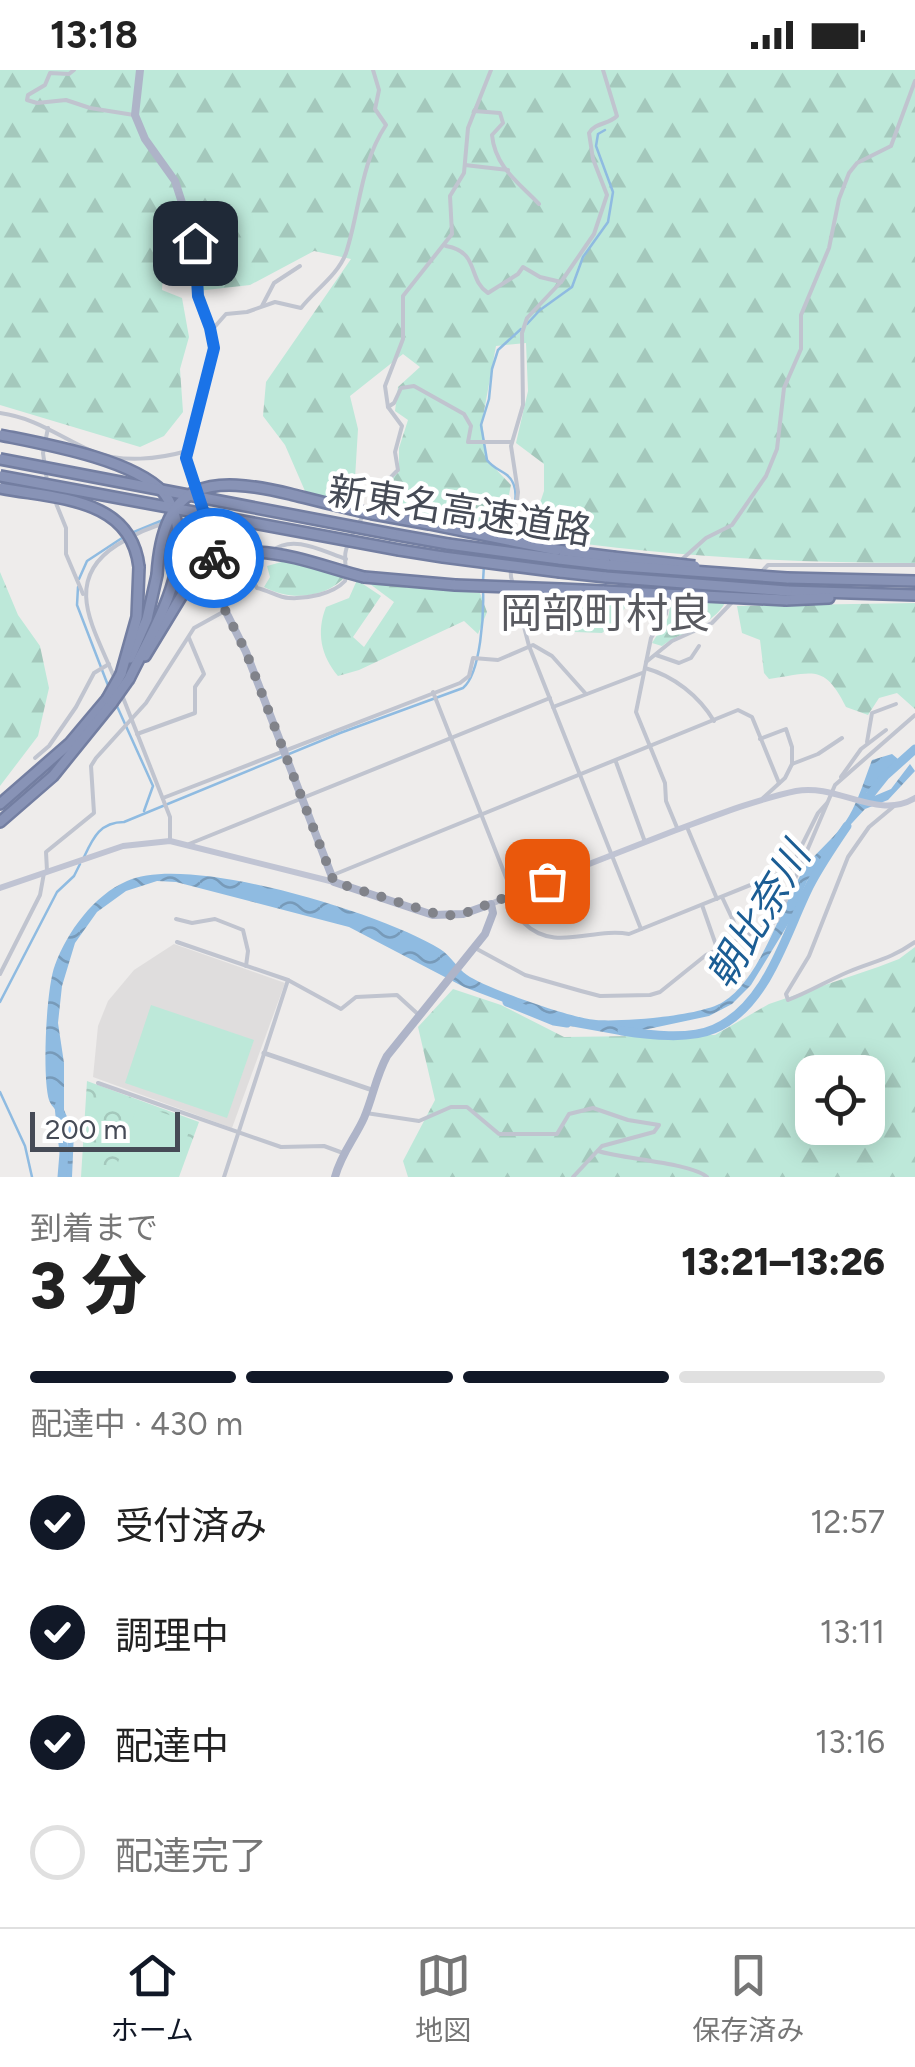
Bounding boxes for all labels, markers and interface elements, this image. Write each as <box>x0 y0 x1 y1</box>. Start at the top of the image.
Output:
text: 13:18 <box>50 12 138 58</box>
pin <box>153 201 238 286</box>
icon: home <box>168 216 223 271</box>
street label: 新東名高速道路 <box>325 467 595 555</box>
courier <box>164 508 264 608</box>
icon: bike <box>187 531 242 586</box>
district label: 岡部町村良 <box>500 588 710 639</box>
water label: 朝比奈川 <box>696 831 822 996</box>
pin <box>505 839 590 924</box>
icon: bag <box>520 854 575 909</box>
map controls <box>795 1055 885 1145</box>
button: locate <box>795 1055 885 1145</box>
scale bar <box>30 1107 180 1152</box>
text: 200 m <box>45 1112 127 1146</box>
text: 到着まで <box>30 1209 158 1247</box>
text: 13:21–13:26 <box>681 1239 885 1285</box>
text: 3 分 <box>30 1246 147 1324</box>
text: 配達中 · 430 m <box>30 1405 243 1443</box>
icon: check <box>30 1495 85 1550</box>
text: 受付済み <box>115 1503 267 1549</box>
text: 12:57 <box>810 1503 885 1541</box>
icon: check <box>30 1605 85 1660</box>
text: 調理中 <box>115 1613 229 1659</box>
text: 13:11 <box>820 1613 885 1651</box>
icon: check <box>30 1715 85 1770</box>
text: 配達中 <box>115 1723 229 1769</box>
text: 13:16 <box>815 1723 885 1761</box>
text: 配達完了 <box>115 1833 267 1879</box>
tab: ホーム <box>111 1948 194 2048</box>
tab: 地図 <box>415 1948 471 2048</box>
tab: 保存済み <box>692 1948 804 2048</box>

